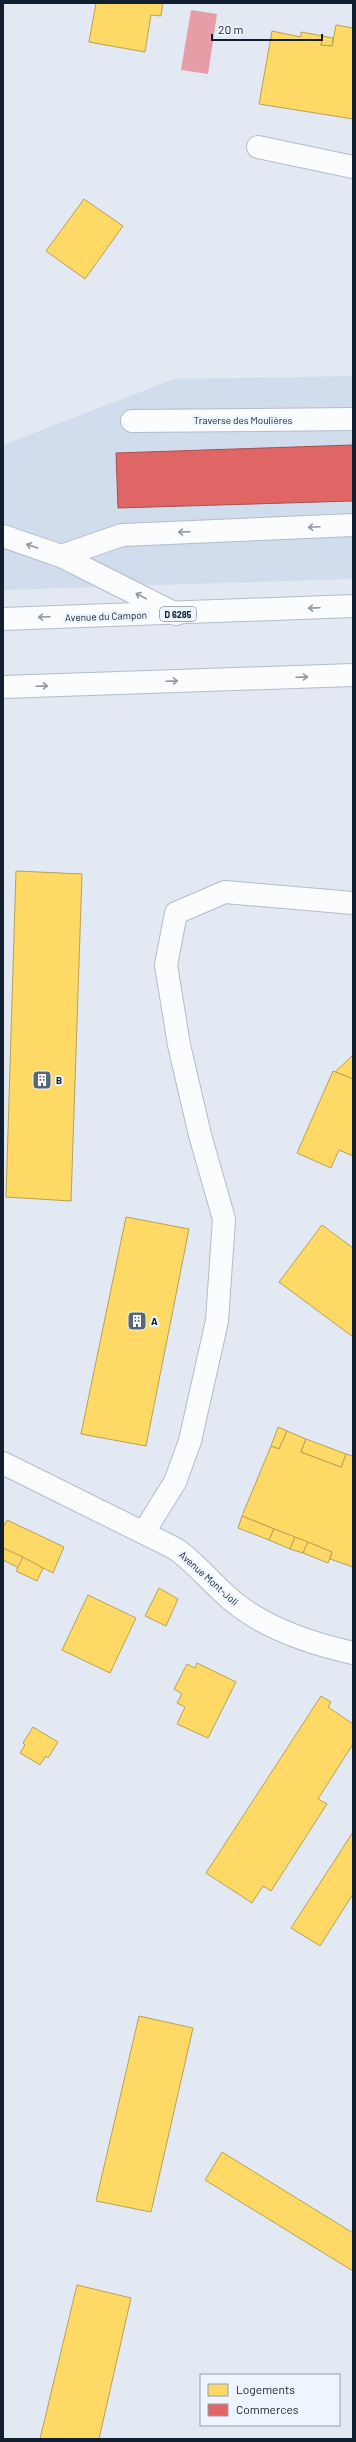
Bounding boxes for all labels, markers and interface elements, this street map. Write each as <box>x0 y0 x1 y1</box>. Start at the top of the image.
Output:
scale bar <box>212 16 322 42</box>
text: 20 m <box>218 22 244 36</box>
street label: Traverse des Moulières <box>194 414 293 426</box>
one-way arrow <box>308 523 321 530</box>
one-way arrow <box>178 529 191 536</box>
one-way arrow <box>25 542 38 549</box>
one-way arrow <box>136 592 148 600</box>
one-way arrow <box>308 604 321 612</box>
road number: D 6285 <box>160 607 196 621</box>
street label: Avenue du Campon <box>65 609 147 623</box>
one-way arrow <box>38 614 51 621</box>
one-way arrow <box>295 673 308 681</box>
one-way arrow <box>165 678 178 685</box>
one-way arrow <box>35 682 48 690</box>
building icon: B <box>31 1069 53 1091</box>
place label: B <box>56 1074 62 1086</box>
building icon: A <box>126 1310 148 1332</box>
place label: A <box>151 1315 158 1327</box>
street label: Avenue Mont-Joli <box>177 1548 241 1608</box>
legend <box>200 2374 340 2426</box>
text: Logements <box>236 2382 295 2396</box>
text: Commerces <box>236 2402 299 2416</box>

